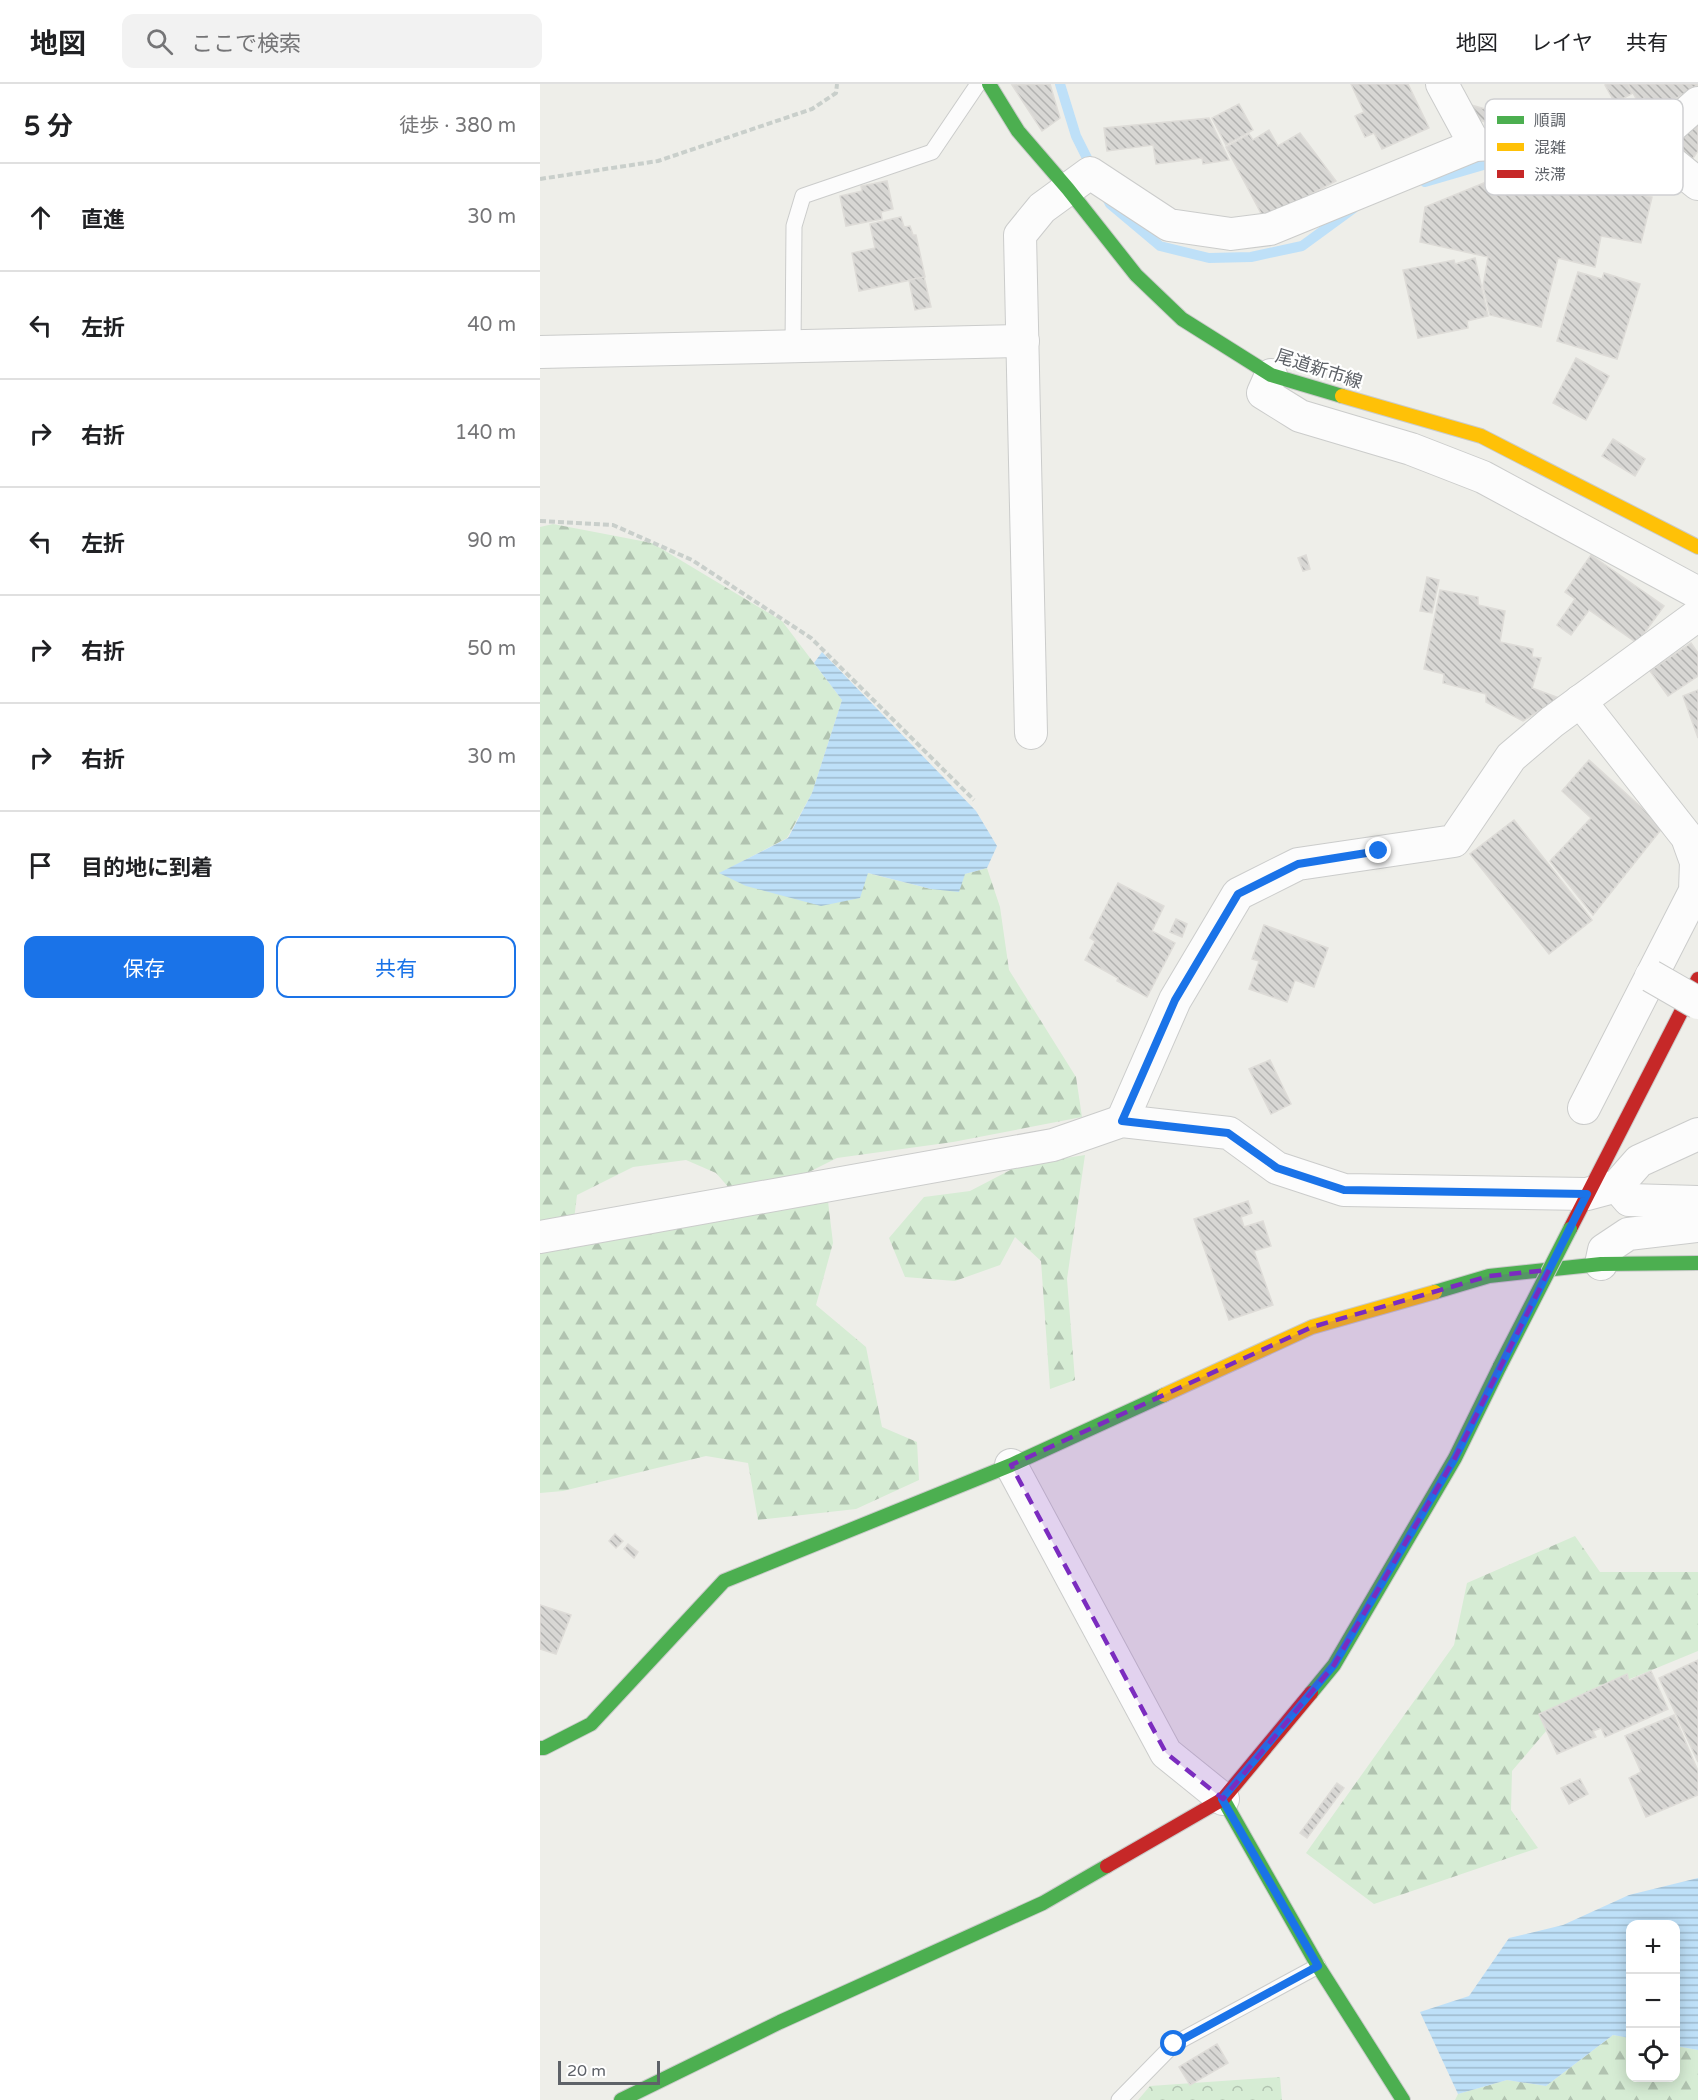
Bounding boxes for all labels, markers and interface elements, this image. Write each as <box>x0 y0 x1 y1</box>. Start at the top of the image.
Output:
search box <box>122 14 542 68</box>
icon: search <box>143 25 176 58</box>
text: 地図 <box>30 27 86 61</box>
text: ここで検索 <box>191 31 301 57</box>
text: 地図 <box>1456 31 1498 56</box>
text: レイヤ <box>1531 31 1593 56</box>
text: 共有 <box>1626 31 1668 56</box>
legend <box>1485 99 1683 195</box>
text: 5 分 <box>24 111 73 142</box>
text: 順調 <box>1534 111 1566 131</box>
text: 徒歩 · 380 m <box>399 114 516 138</box>
text: 混雑 <box>1534 138 1566 158</box>
text: 渋滞 <box>1534 165 1566 185</box>
icon: ahead <box>24 201 57 234</box>
text: 30 m <box>467 205 516 229</box>
text: 直進 <box>81 207 125 233</box>
icon: left <box>24 309 57 342</box>
text: 40 m <box>467 313 516 337</box>
text: 左折 <box>81 315 125 341</box>
street label: 尾道新市線 <box>1273 345 1365 393</box>
icon: right <box>24 417 57 450</box>
text: 140 m <box>455 421 516 445</box>
text: 右折 <box>81 423 125 449</box>
icon: left <box>24 525 57 558</box>
text: 90 m <box>467 529 516 553</box>
text: 左折 <box>81 531 125 557</box>
icon: right <box>24 633 57 666</box>
text: 50 m <box>467 637 516 661</box>
text: 右折 <box>81 639 125 665</box>
icon: right <box>24 741 57 774</box>
text: 30 m <box>467 745 516 769</box>
text: 右折 <box>81 747 125 773</box>
route end <box>1365 837 1391 863</box>
icon: arrive <box>24 849 57 882</box>
text: 目的地に到着 <box>81 855 213 881</box>
button: 保存 <box>24 936 264 998</box>
button: 共有 <box>276 936 516 998</box>
map controls <box>1626 1920 1680 2082</box>
button: + <box>1626 1920 1680 1974</box>
button: − <box>1626 1974 1680 2028</box>
button: locate <box>1626 2028 1680 2082</box>
route start <box>1160 2030 1186 2056</box>
scale bar <box>558 2058 660 2086</box>
text: 20 m <box>567 2061 606 2081</box>

